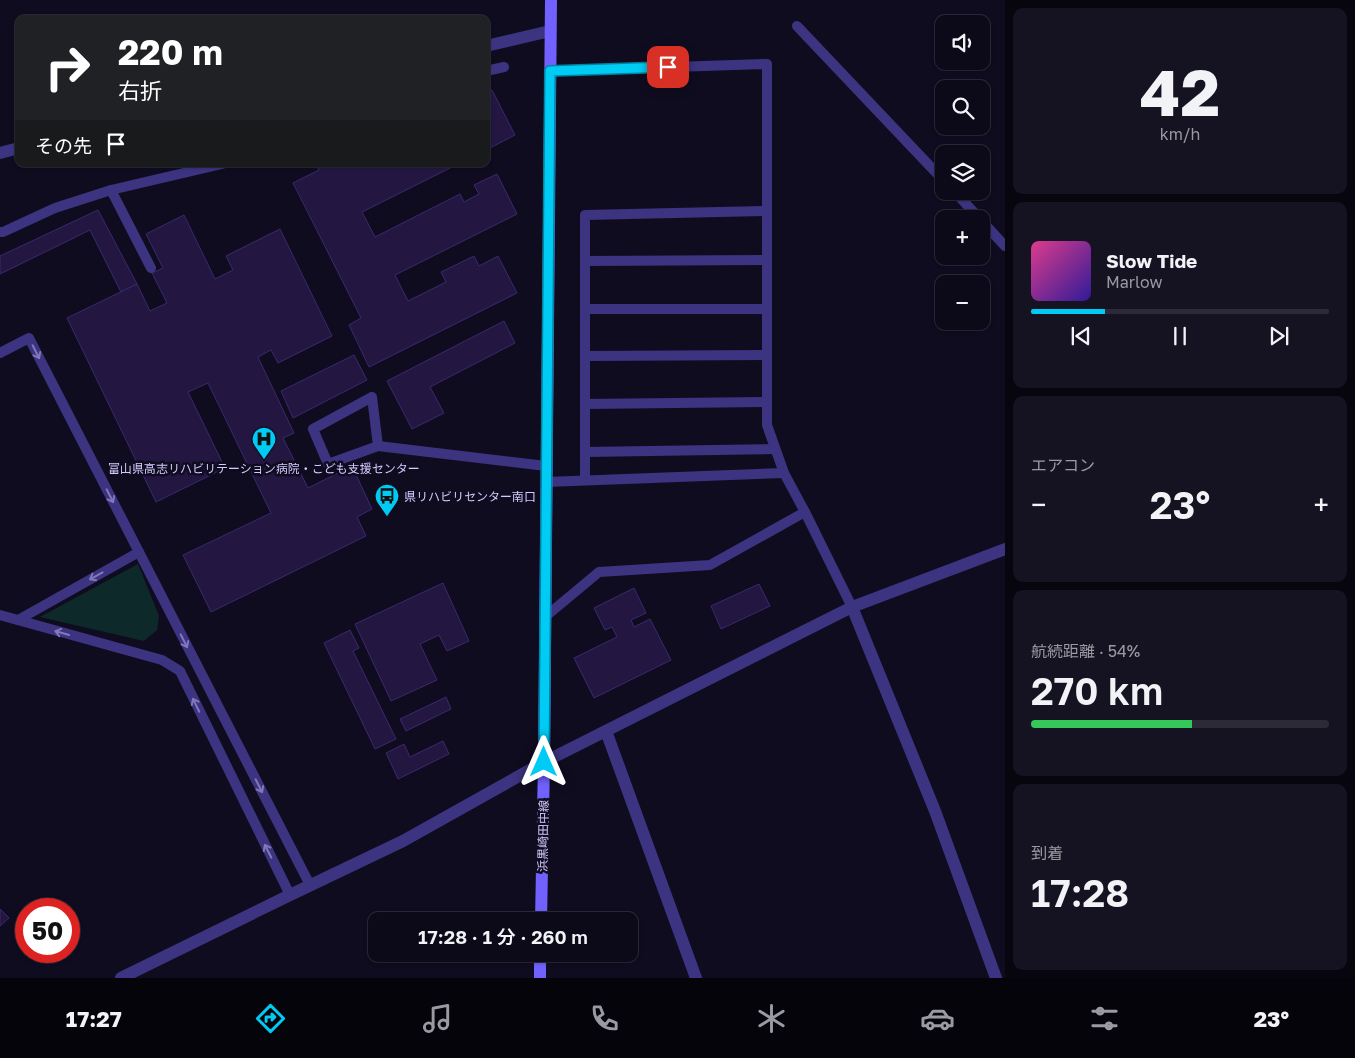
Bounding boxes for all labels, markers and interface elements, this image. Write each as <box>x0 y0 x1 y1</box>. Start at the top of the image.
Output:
map controls <box>935 15 990 330</box>
button: sound <box>935 15 990 70</box>
text: 220 m <box>118 31 223 73</box>
icon: right <box>35 35 100 100</box>
pin <box>647 46 689 88</box>
text: 42 <box>1140 52 1220 130</box>
icon: arrive <box>654 53 682 81</box>
text: 右折 <box>118 77 162 104</box>
button: search <box>935 80 990 135</box>
text: km/h <box>1160 124 1200 144</box>
icon: arrive <box>102 130 130 158</box>
text: その先 <box>35 134 92 157</box>
button: layers <box>935 145 990 200</box>
button: + <box>935 210 990 265</box>
text: Slow Tide <box>1106 249 1197 272</box>
text: Marlow <box>1106 272 1162 292</box>
button: − <box>935 275 990 330</box>
icon: previous <box>1067 322 1095 350</box>
icon: pause <box>1166 322 1194 350</box>
icon: next <box>1265 322 1293 350</box>
one-way arrow <box>32 344 41 359</box>
hospital icon: 富山県高志リハビリテーション病院・こども支援センター <box>251 426 277 460</box>
text: エアコン <box>1031 455 1095 475</box>
place label: 富山県高志リハビリテーション病院・こども支援センター <box>108 461 420 476</box>
text: 23° <box>1150 482 1210 527</box>
bus stop icon: 県リハビリセンター南口 <box>374 483 400 517</box>
text: − <box>1031 488 1046 521</box>
text: + <box>1314 488 1329 521</box>
one-way arrow <box>105 489 115 504</box>
place label: 県リハビリセンター南口 <box>404 489 536 504</box>
one-way arrow <box>89 571 104 581</box>
one-way arrow <box>54 627 70 637</box>
one-way arrow <box>180 633 189 648</box>
text: 航続距離 · 54% <box>1031 641 1140 661</box>
text: 270 km <box>1031 668 1163 713</box>
one-way arrow <box>191 698 200 713</box>
position arrow <box>517 735 569 787</box>
one-way arrow <box>254 778 264 793</box>
street label: 浜黒崎田中線 <box>535 800 551 872</box>
text: 到着 <box>1031 843 1063 863</box>
one-way arrow <box>263 844 272 859</box>
text: 17:28 <box>1031 870 1129 915</box>
speed limit sign: 50 <box>15 898 80 963</box>
text: 17:28 · 1 分 · 260 m <box>418 925 588 948</box>
icon: directions <box>253 1001 288 1036</box>
icon: music <box>420 1001 455 1036</box>
icon: phone <box>587 1001 622 1036</box>
icon: climate <box>754 1001 789 1036</box>
icon: car <box>920 1001 955 1036</box>
icon: filters <box>1087 1001 1122 1036</box>
text: 17:27 <box>66 1005 122 1032</box>
text: 23° <box>1254 1005 1289 1032</box>

